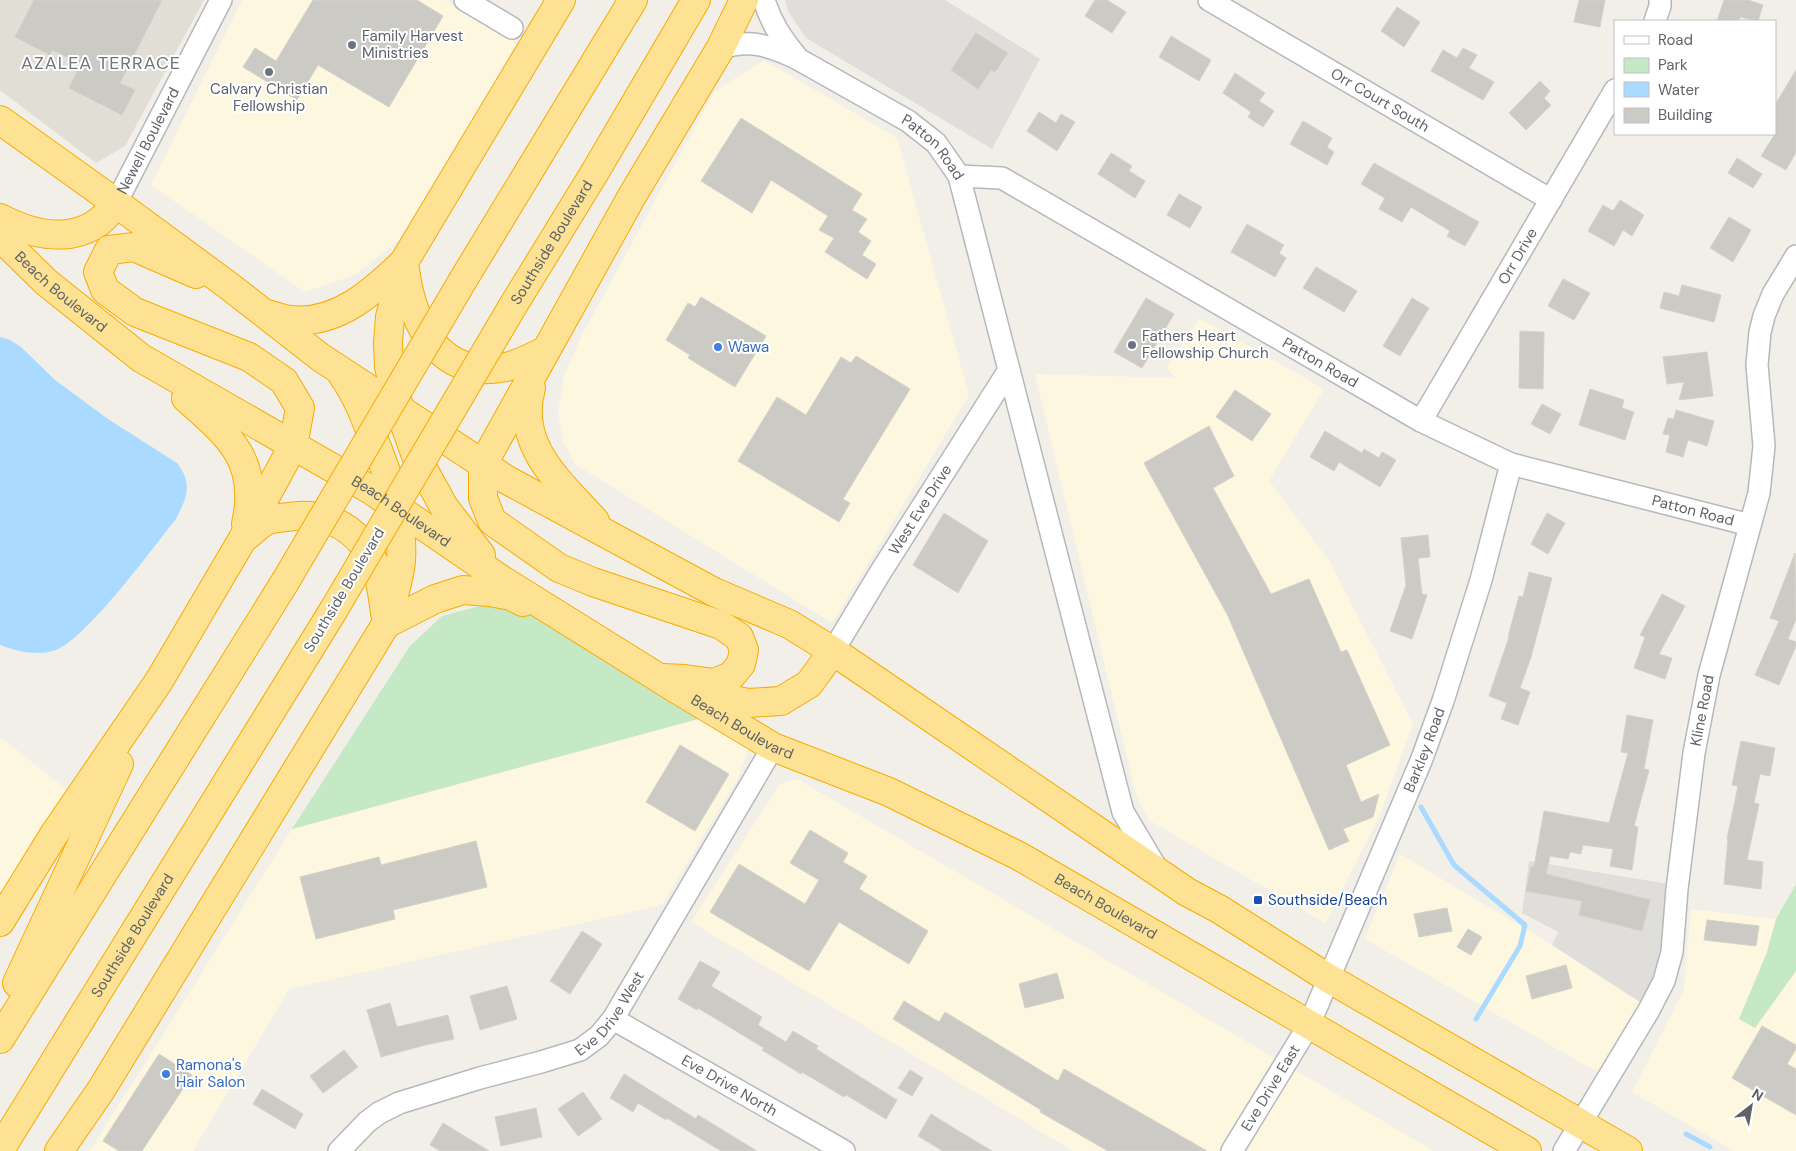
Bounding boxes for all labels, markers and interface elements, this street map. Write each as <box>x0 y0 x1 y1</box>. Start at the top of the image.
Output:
legend <box>1614 20 1776 135</box>
place label: Family Harvest Ministries <box>362 26 463 63</box>
text: Road <box>1658 30 1693 50</box>
marker: Family Harvest Ministries <box>346 39 358 51</box>
district label: AZALEA TERRACE <box>21 51 181 75</box>
text: Park <box>1658 55 1688 75</box>
street label: Orr Court South <box>1327 63 1433 137</box>
marker: Calvary Christian Fellowship <box>263 66 275 78</box>
place label: Calvary Christian Fellowship <box>210 79 328 116</box>
text: Water <box>1658 80 1700 100</box>
street label: Newell Boulevard <box>112 84 184 198</box>
text: Building <box>1658 105 1713 125</box>
street label: Patton Road <box>898 109 969 184</box>
street label: Southside Boulevard <box>506 177 598 308</box>
street label: Orr Drive <box>1493 224 1542 288</box>
street label: Beach Boulevard <box>10 247 111 337</box>
place label: Fathers Heart Fellowship Church <box>1142 326 1269 363</box>
street label: Patton Road <box>1279 333 1362 392</box>
place label: Wawa <box>728 337 769 357</box>
marker: Fathers Heart Fellowship Church <box>1126 339 1138 351</box>
marker: Wawa <box>712 341 724 353</box>
street label: West Eve Drive <box>884 461 956 559</box>
street label: Beach Boulevard <box>348 471 455 552</box>
street label: Patton Road <box>1650 490 1736 531</box>
street label: Southside Boulevard <box>299 524 389 656</box>
street label: Kline Road <box>1686 673 1719 748</box>
street label: Beach Boulevard <box>687 690 796 764</box>
street label: Barkley Road <box>1399 705 1450 795</box>
street label: Beach Boulevard <box>1051 869 1161 944</box>
street label: Southside Boulevard <box>87 870 178 1001</box>
place label: Southside/Beach <box>1268 890 1387 910</box>
marker: Southside/Beach <box>1252 894 1264 906</box>
street label: Eve Drive West <box>571 967 649 1060</box>
street label: Eve Drive East <box>1237 1041 1305 1135</box>
street label: Eve Drive North <box>678 1050 781 1121</box>
place label: Ramona's Hair Salon <box>176 1055 245 1092</box>
marker: Ramona's Hair Salon <box>160 1068 172 1080</box>
north arrow <box>1726 1081 1776 1131</box>
text: N <box>1749 1085 1767 1105</box>

